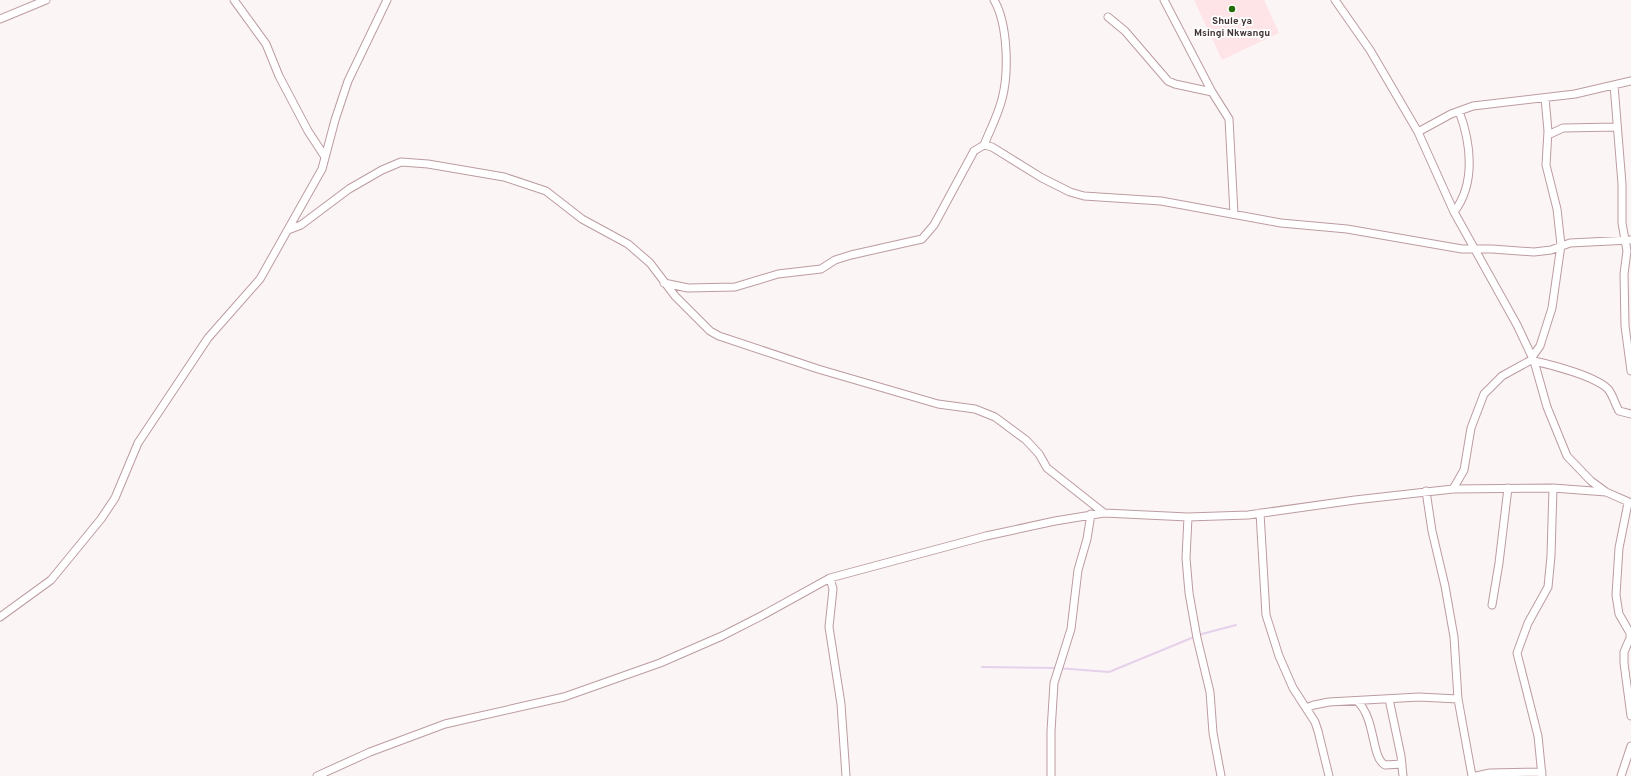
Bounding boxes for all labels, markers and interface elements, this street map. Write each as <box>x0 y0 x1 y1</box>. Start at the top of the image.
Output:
marker: Shule ya Msingi Nkwangu <box>1227 4 1237 14</box>
place label: Shule ya Msingi Nkwangu <box>1194 15 1270 40</box>

